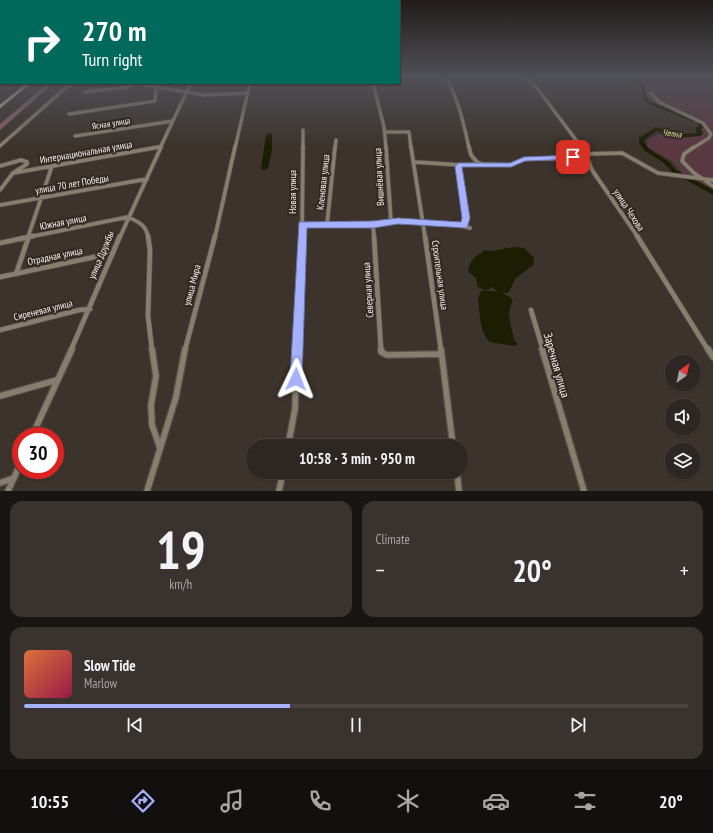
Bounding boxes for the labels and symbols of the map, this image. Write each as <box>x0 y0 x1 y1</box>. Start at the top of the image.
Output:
street label: Ясная улица <box>91 114 131 131</box>
water label: Челна <box>662 126 683 140</box>
street label: Интернациональная улица <box>39 137 133 167</box>
pin <box>556 140 590 174</box>
street label: Вишнёвая улица <box>371 148 387 206</box>
street label: Кленовая улица <box>314 153 332 211</box>
street label: Новая улица <box>286 170 299 214</box>
street label: улица 70 лет Победы <box>34 171 110 197</box>
street label: улица Чехова <box>611 186 647 234</box>
street label: Южная улица <box>39 211 87 233</box>
street label: улица Дружбы <box>85 229 117 281</box>
street label: Строительная улица <box>429 239 451 311</box>
street label: Отрадная улица <box>26 244 84 268</box>
street label: Северная улица <box>360 262 376 318</box>
street label: улица Мира <box>180 263 204 307</box>
street label: Сиреневая улица <box>12 296 74 324</box>
street label: Заречная улица <box>541 331 573 399</box>
north arrow <box>665 355 701 391</box>
position arrow <box>275 358 317 400</box>
speed limit sign: 30 <box>12 427 64 479</box>

